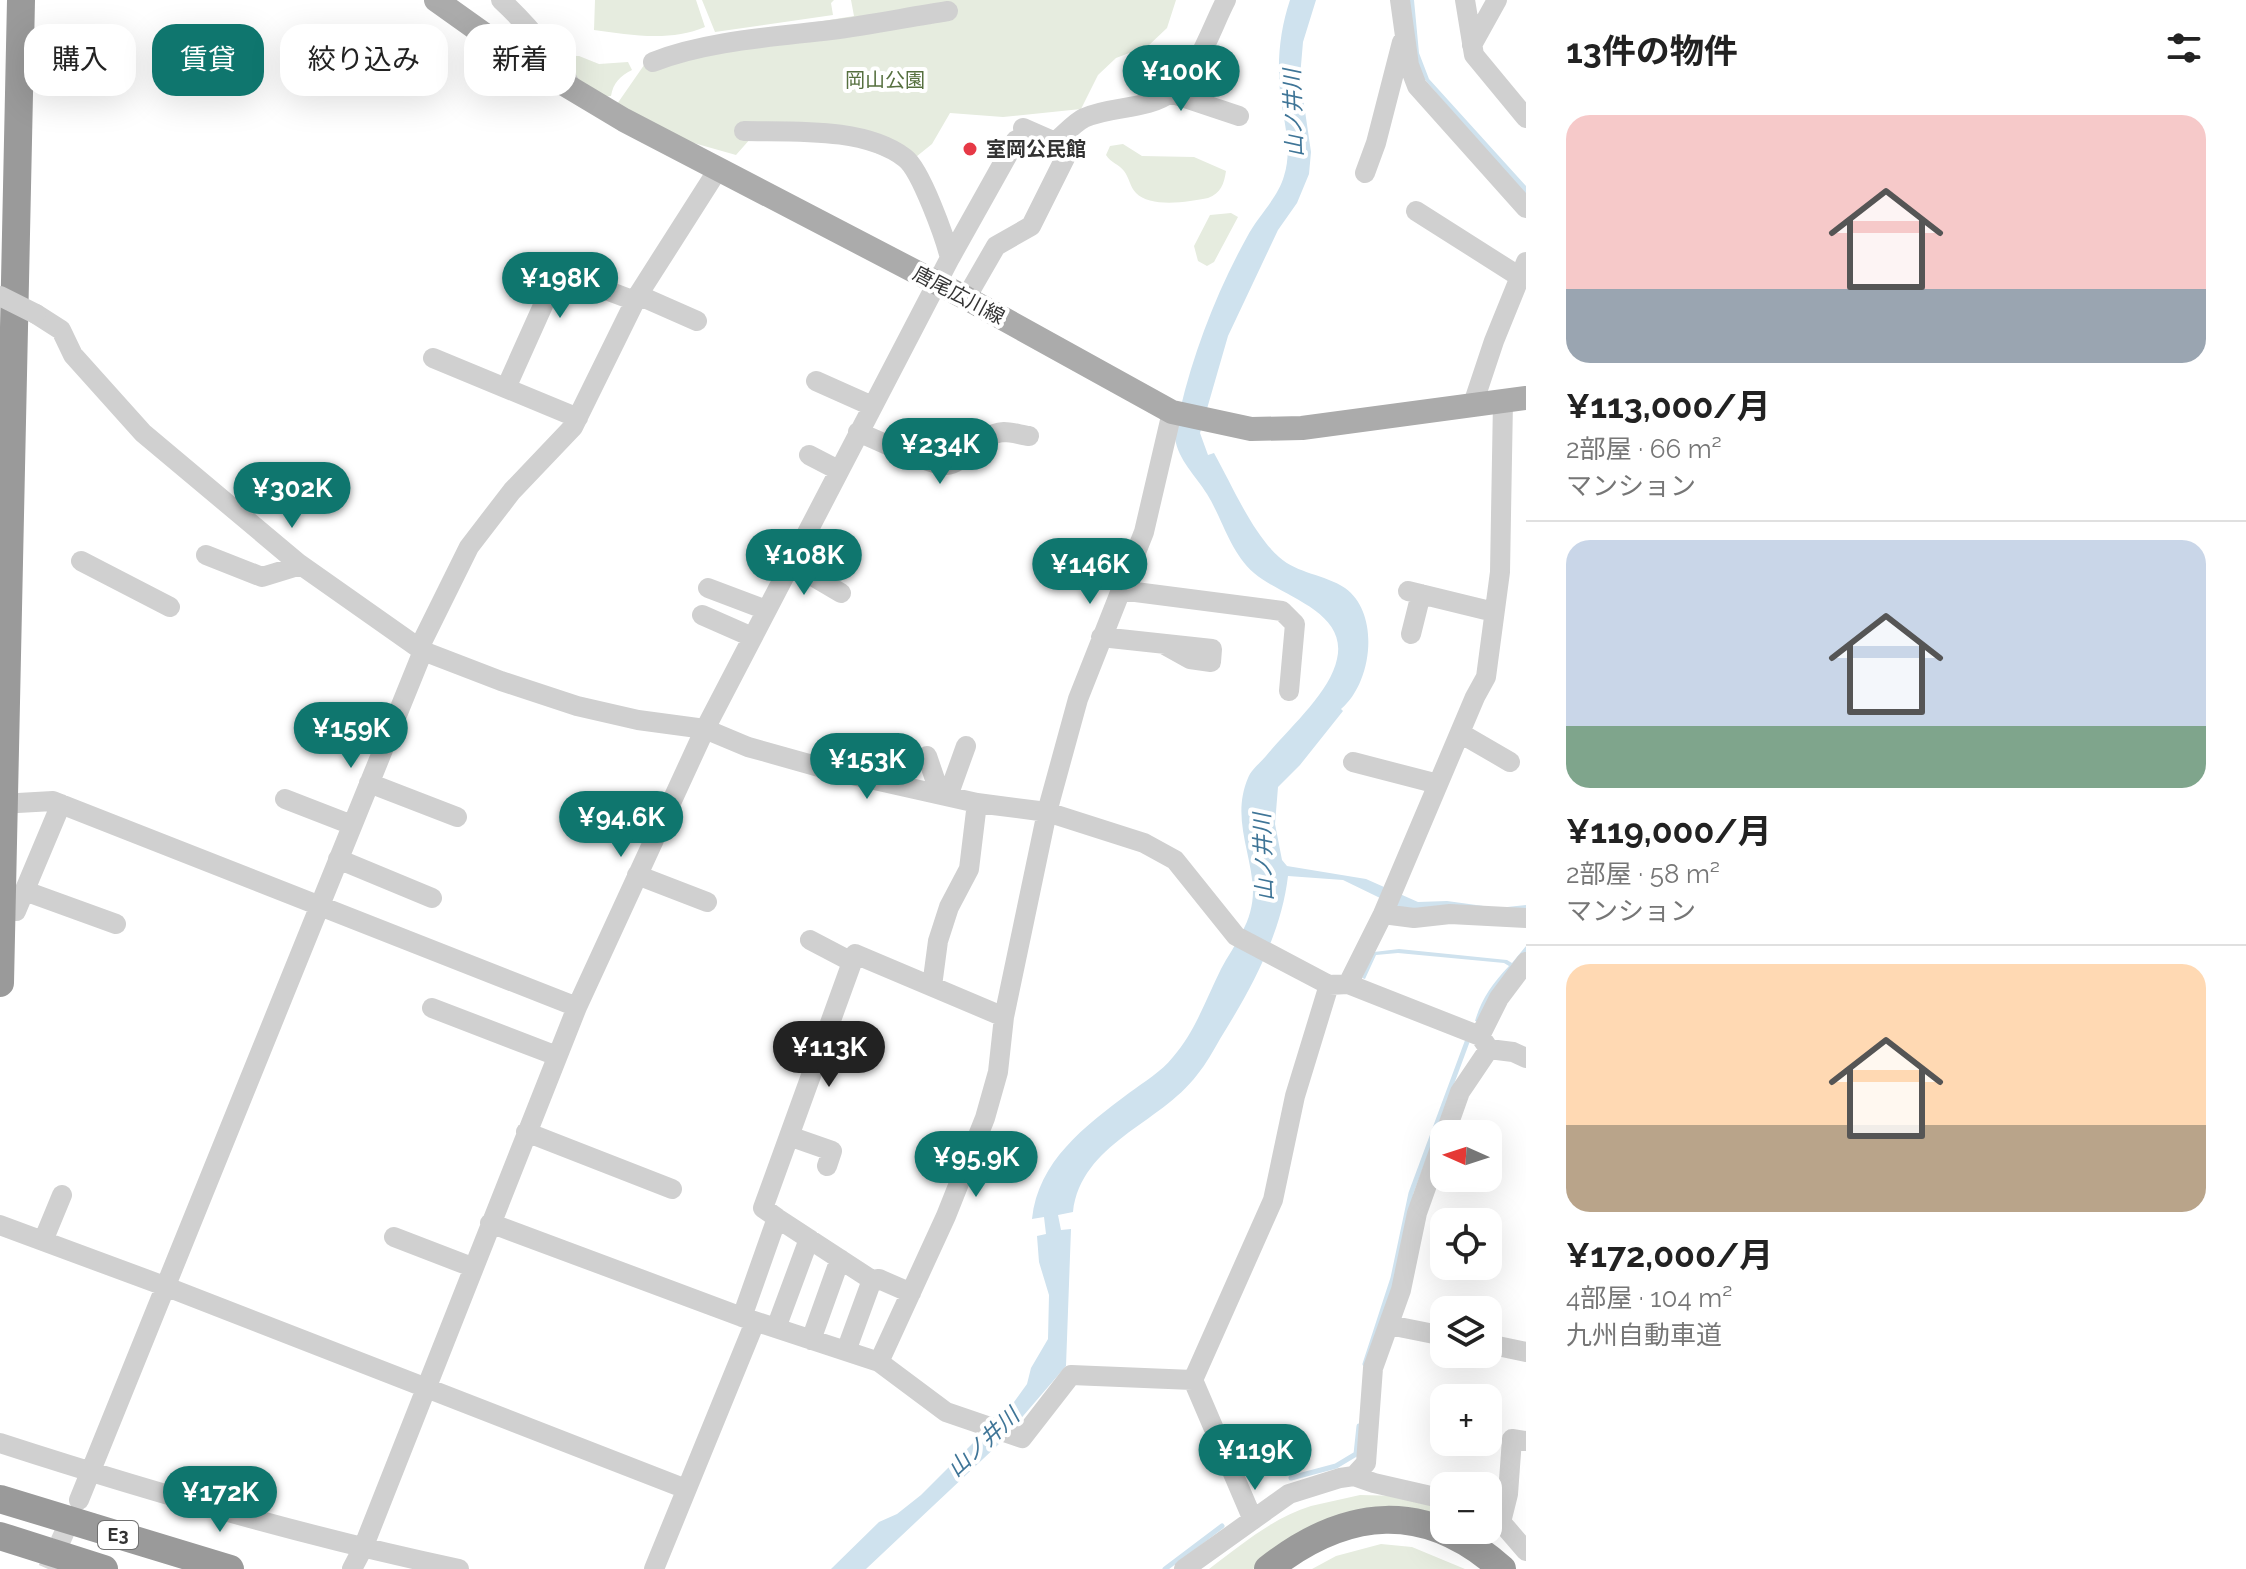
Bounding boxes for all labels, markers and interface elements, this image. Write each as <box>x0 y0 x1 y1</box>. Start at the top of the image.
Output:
chip: 購入 <box>24 24 136 96</box>
chip: 賃貸 <box>152 24 264 96</box>
chip: 絞り込み <box>280 24 448 96</box>
chip: 新着 <box>464 24 576 96</box>
icon: filters <box>2162 26 2206 70</box>
text: 13件の物件 <box>1566 31 1738 71</box>
pin: ¥100K <box>1125 45 1237 113</box>
text: ¥100K <box>1141 56 1221 86</box>
water label: 山ノ井川 <box>1278 67 1308 157</box>
park label: 岡山公園 <box>845 68 925 92</box>
place label: 室岡公民館 <box>986 137 1086 161</box>
marker: 室岡公民館 <box>961 140 979 158</box>
icon: home <box>1814 167 1958 311</box>
pin: ¥198K <box>504 252 616 320</box>
street label: 唐尾広川線 <box>909 261 1009 329</box>
text: ¥198K <box>520 263 600 293</box>
text: ¥113,000/月 <box>1566 386 1771 426</box>
pin: ¥234K <box>884 418 996 486</box>
text: ¥234K <box>900 429 980 459</box>
text: 2部屋 · 66 m² <box>1566 434 1722 464</box>
pin: ¥302K <box>236 462 348 530</box>
text: マンション <box>1566 471 1696 501</box>
text: ¥302K <box>251 473 333 503</box>
pin: ¥108K <box>748 529 860 597</box>
pin: ¥146K <box>1034 538 1146 606</box>
text: ¥108K <box>764 540 844 570</box>
text: ¥146K <box>1050 549 1130 579</box>
icon: home <box>1814 592 1958 736</box>
pin: ¥159K <box>295 702 407 770</box>
text: ¥159K <box>312 713 390 743</box>
pin: ¥153K <box>811 733 923 801</box>
text: ¥153K <box>828 744 906 774</box>
pin: ¥94.6K <box>556 791 686 859</box>
text: ¥94.6K <box>577 802 665 832</box>
water label: 山ノ井川 <box>1248 811 1278 901</box>
text: ¥119,000/月 <box>1566 811 1772 851</box>
text: 2部屋 · 58 m² <box>1566 859 1720 889</box>
text: マンション <box>1566 896 1696 926</box>
icon: home <box>1814 1016 1958 1160</box>
pin: ¥113K <box>773 1021 885 1089</box>
text: ¥113K <box>791 1032 867 1062</box>
north arrow <box>1430 1120 1502 1192</box>
map controls <box>1430 1120 1502 1544</box>
pin: ¥95.9K <box>911 1131 1041 1199</box>
text: ¥95.9K <box>933 1142 1019 1172</box>
button: locate <box>1430 1208 1502 1280</box>
text: ¥172,000/月 <box>1566 1235 1773 1275</box>
text: 4部屋 · 104 m² <box>1566 1283 1732 1313</box>
button: layers <box>1430 1296 1502 1368</box>
text: 九州自動車道 <box>1566 1320 1722 1350</box>
button: + <box>1430 1384 1502 1456</box>
water label: 山ノ井川 <box>942 1401 1026 1482</box>
pin: ¥119K <box>1199 1424 1311 1492</box>
text: ¥119K <box>1217 1435 1293 1465</box>
pin: ¥172K <box>164 1466 276 1534</box>
button: − <box>1430 1472 1502 1544</box>
text: ¥172K <box>181 1477 259 1507</box>
road number: E3 <box>98 1521 138 1549</box>

